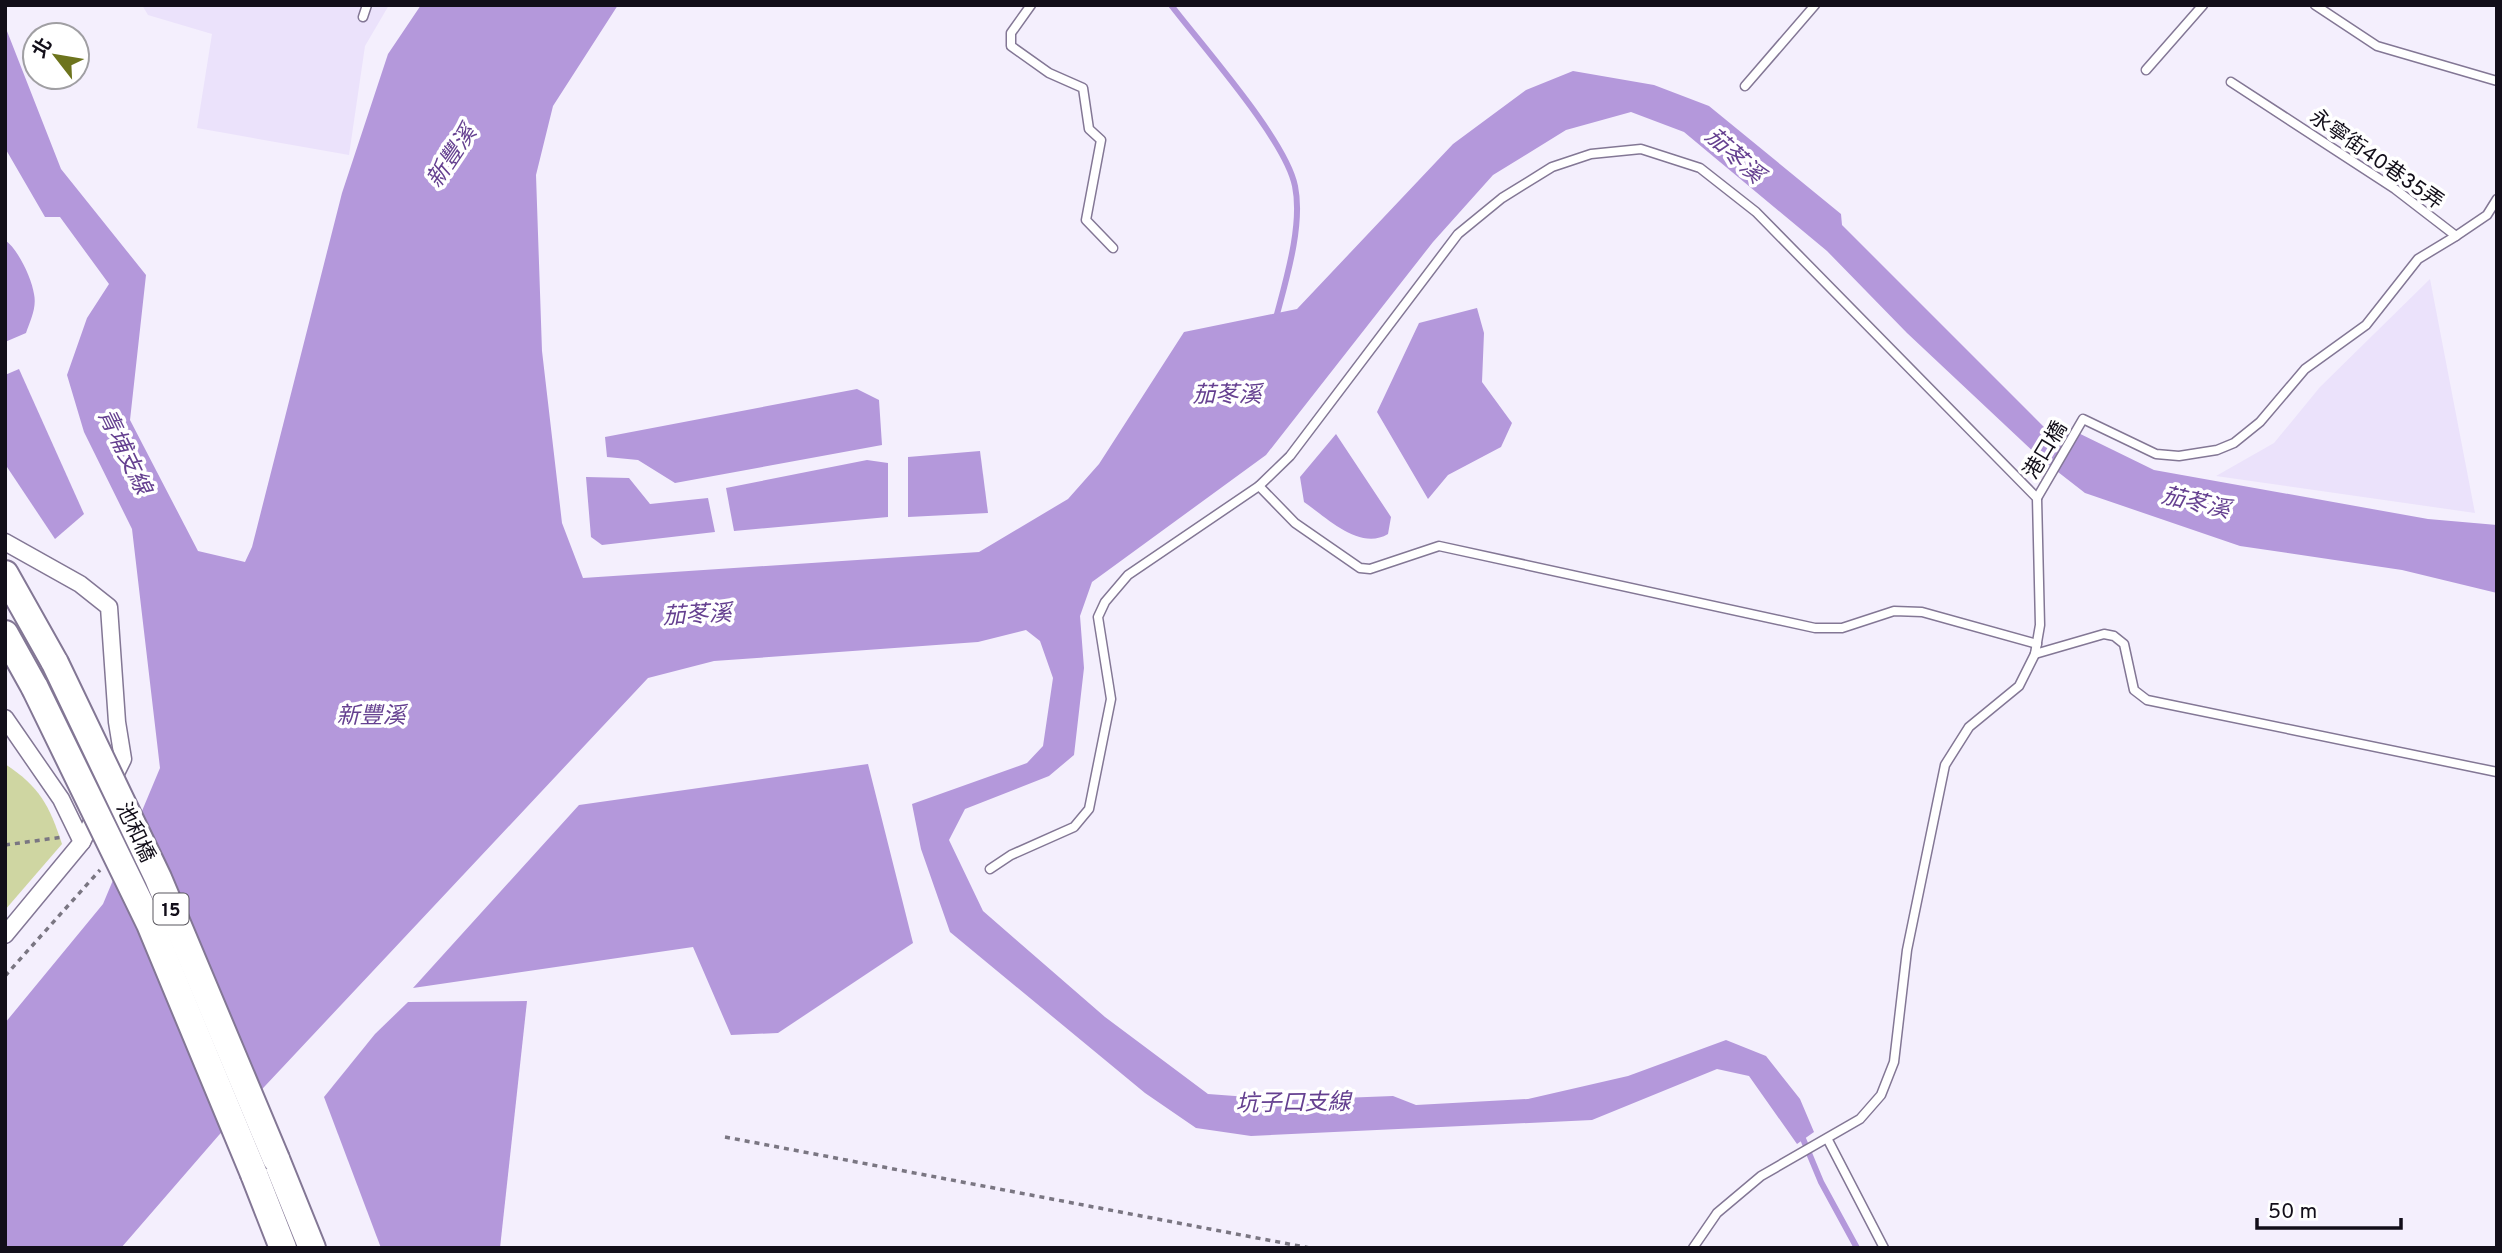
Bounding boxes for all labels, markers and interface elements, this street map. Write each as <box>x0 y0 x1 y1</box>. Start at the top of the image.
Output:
north arrow <box>21 21 91 91</box>
text: 北 <box>28 34 58 63</box>
street label: 永寧街40巷35弄 <box>2304 104 2448 216</box>
water label: 新豐溪 <box>422 118 486 194</box>
water label: 茄苳溪 <box>1698 123 1771 193</box>
water label: 茄苳溪 <box>1193 382 1265 411</box>
water label: 青埔支線 <box>90 404 157 502</box>
street label: 港口橋 <box>2018 417 2074 485</box>
water label: 茄苳溪 <box>2159 483 2235 527</box>
water label: 茄苳溪 <box>662 600 735 633</box>
water label: 新豐溪 <box>337 703 409 732</box>
street label: 池和橋 <box>109 798 160 867</box>
road number: 15 <box>154 894 188 925</box>
water label: 坑子口支線 <box>1235 1089 1354 1120</box>
scale bar <box>2257 1186 2400 1230</box>
text: 50 m <box>2268 1199 2317 1226</box>

